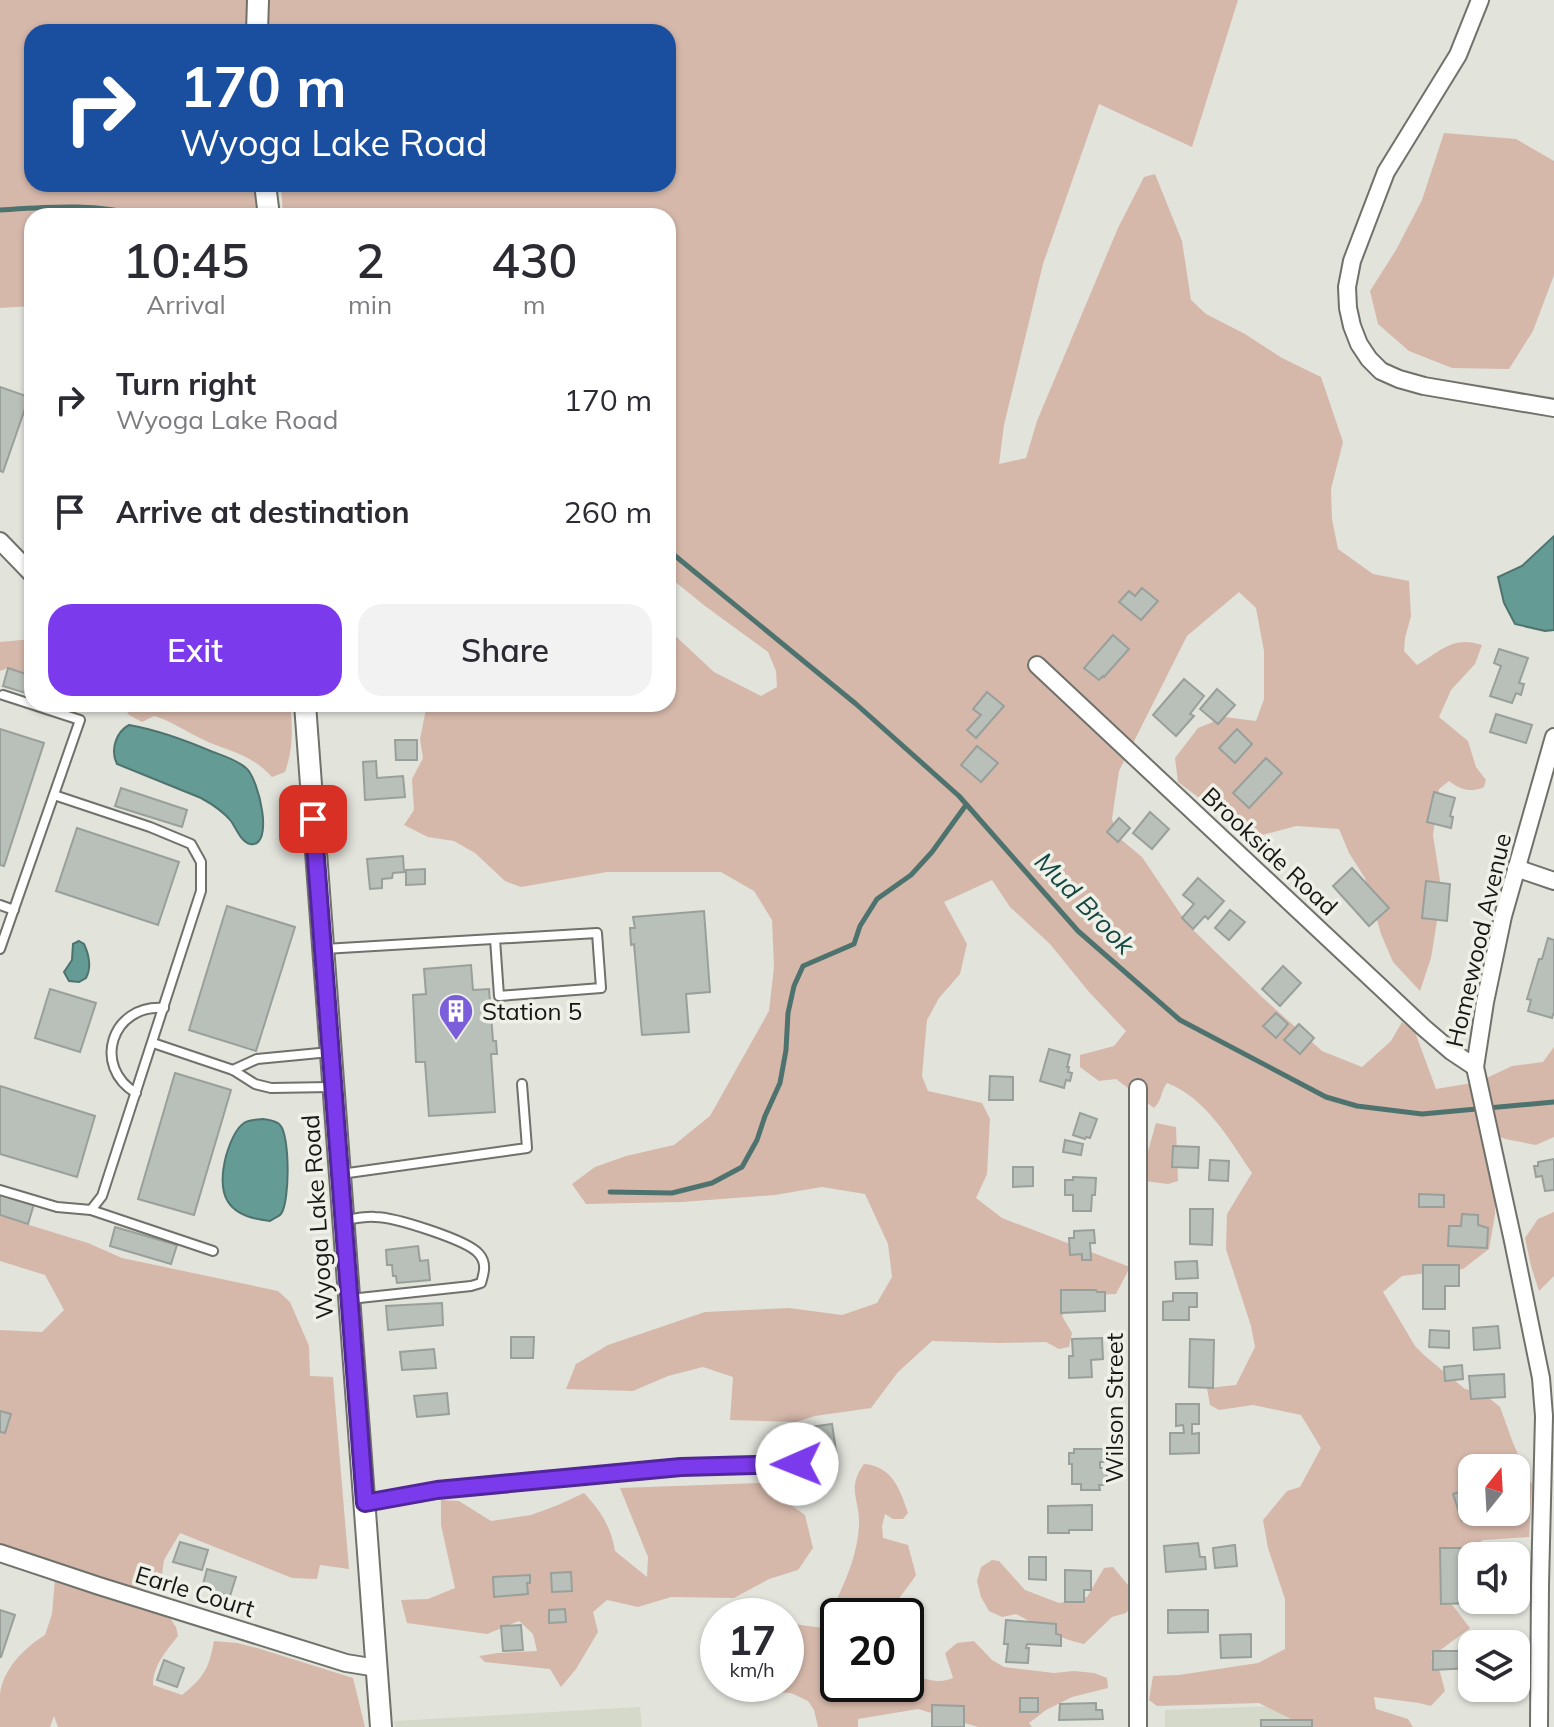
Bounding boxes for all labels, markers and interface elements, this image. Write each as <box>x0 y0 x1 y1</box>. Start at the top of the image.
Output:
text: 170 m <box>180 51 347 121</box>
icon: right <box>48 56 152 160</box>
text: Wyoga Lake Road <box>180 120 488 165</box>
text: 10:45 <box>123 230 249 290</box>
text: 2 <box>356 230 384 290</box>
text: 430 <box>491 230 577 290</box>
text: Arrival <box>146 288 226 321</box>
text: min <box>348 288 392 321</box>
text: m <box>523 288 546 321</box>
text: Turn right <box>116 365 256 403</box>
icon: right <box>48 378 92 422</box>
text: 170 m <box>564 381 652 419</box>
text: Wyoga Lake Road <box>116 403 338 436</box>
icon: arrive <box>48 490 92 534</box>
text: Arrive at destination <box>116 493 410 531</box>
text: 260 m <box>564 493 652 531</box>
button: Exit <box>48 604 342 696</box>
button: Share <box>358 604 652 696</box>
street label: Brookside Road <box>1196 780 1344 922</box>
pin <box>279 785 347 853</box>
icon: arrive <box>291 797 335 841</box>
street label: Homewood Avenue <box>1439 830 1517 1050</box>
water label: Mud Brook <box>1028 845 1142 962</box>
building icon: Station 5 <box>437 992 475 1042</box>
place label: Station 5 <box>482 996 582 1026</box>
street label: Wyoga Lake Road <box>295 1114 339 1320</box>
street label: Wilson Street <box>1099 1333 1129 1483</box>
position arrow <box>755 1422 839 1506</box>
north arrow <box>1458 1454 1530 1526</box>
map controls <box>1458 1454 1530 1702</box>
button: sound <box>1458 1542 1530 1614</box>
street label: Earle Court <box>132 1559 258 1623</box>
speed limit sign: 20 <box>820 1598 924 1702</box>
text: 17 <box>728 1615 776 1665</box>
button: layers <box>1458 1630 1530 1702</box>
text: km/h <box>729 1657 775 1682</box>

